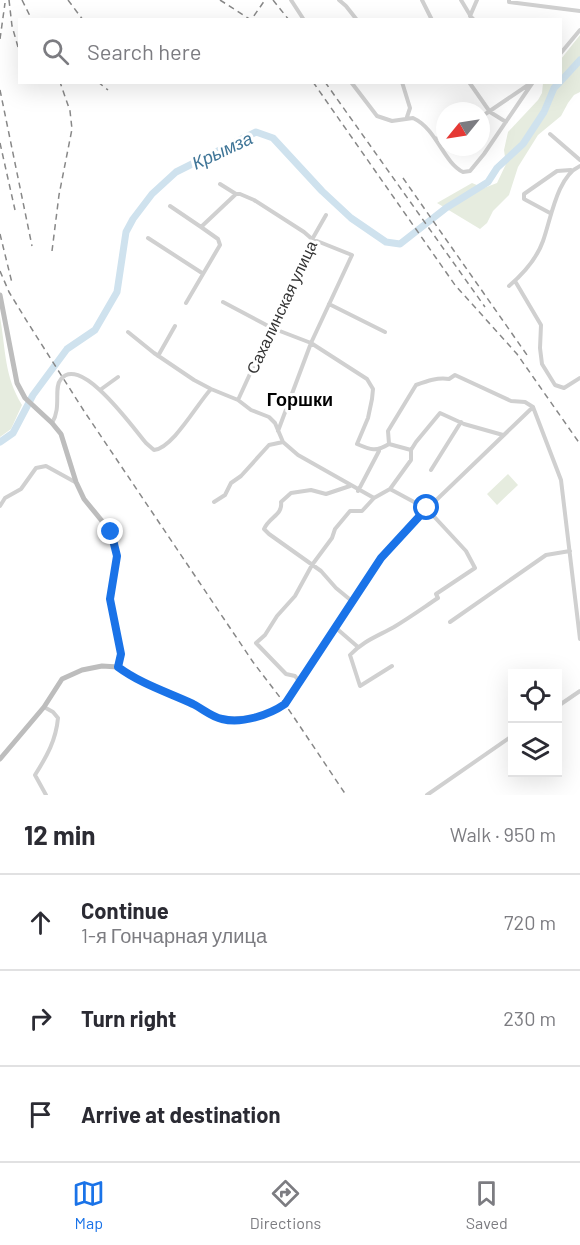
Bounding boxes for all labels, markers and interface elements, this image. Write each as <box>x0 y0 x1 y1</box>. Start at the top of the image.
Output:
search box <box>18 18 562 84</box>
icon: search <box>39 35 72 68</box>
text: Search here <box>87 38 201 64</box>
north arrow <box>436 102 490 156</box>
water label: Крымза <box>188 126 256 174</box>
street label: Сахалинская улица <box>242 237 320 377</box>
district label: Горшки <box>267 388 333 410</box>
route start <box>413 494 439 520</box>
route end <box>97 518 123 544</box>
map controls <box>508 669 562 777</box>
button: locate <box>508 669 562 723</box>
button: layers <box>508 723 562 777</box>
text: 12 min <box>24 819 96 850</box>
text: Walk · 950 m <box>450 822 556 846</box>
text: Continue <box>81 897 169 923</box>
icon: ahead <box>24 906 57 939</box>
text: 720 m <box>504 910 556 934</box>
text: 1-я Гончарная улица <box>81 923 267 947</box>
icon: right <box>24 1002 57 1035</box>
text: Turn right <box>81 1005 176 1031</box>
text: 230 m <box>503 1006 556 1030</box>
icon: arrive <box>24 1098 57 1131</box>
text: Arrive at destination <box>81 1101 280 1127</box>
tab: Map <box>72 1177 105 1232</box>
tab: Directions <box>250 1177 321 1232</box>
tab: Saved <box>466 1177 508 1232</box>

